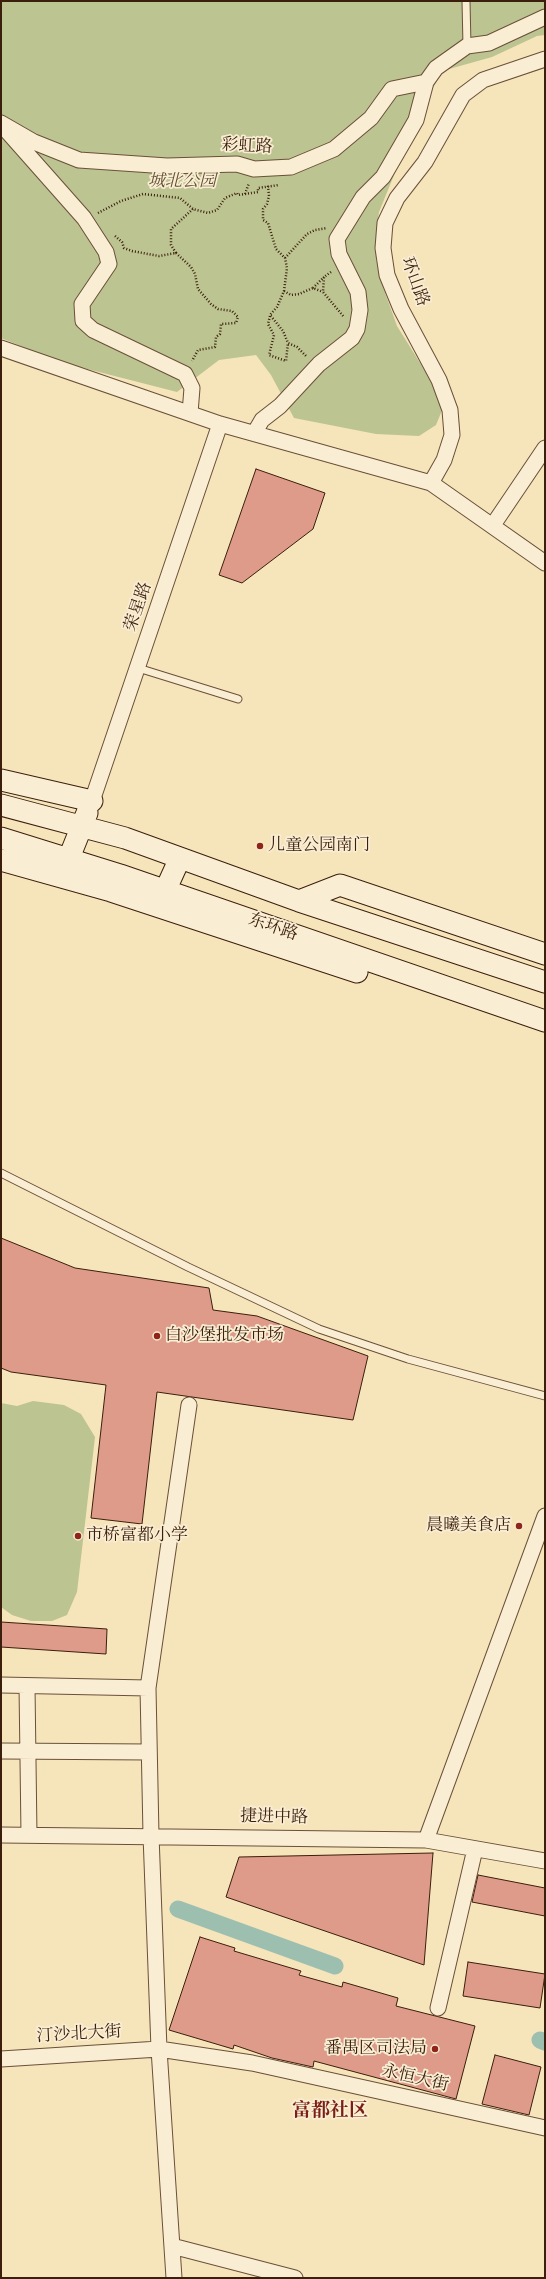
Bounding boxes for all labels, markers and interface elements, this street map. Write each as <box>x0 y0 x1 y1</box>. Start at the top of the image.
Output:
street label: 彩虹路 <box>221 135 273 159</box>
park label: 城北公园 <box>148 172 216 192</box>
street label: 环山路 <box>396 255 432 309</box>
street label: 荣星路 <box>121 580 157 634</box>
place label: 儿童公园南门 <box>268 836 370 856</box>
marker: 儿童公园南门 <box>255 841 265 851</box>
street label: 东环路 <box>246 910 300 946</box>
place label: 白沙堡批发市场 <box>165 1326 284 1346</box>
marker: 白沙堡批发市场 <box>152 1331 162 1341</box>
place label: 晨曦美食店 <box>426 1516 511 1536</box>
marker: 晨曦美食店 <box>514 1521 524 1531</box>
place label: 市桥富都小学 <box>86 1526 188 1546</box>
marker: 市桥富都小学 <box>73 1531 83 1541</box>
street label: 捷进中路 <box>240 1807 308 1829</box>
street label: 汀沙北大街 <box>36 2023 122 2047</box>
place label: 番禺区司法局 <box>325 2039 427 2059</box>
marker: 番禺区司法局 <box>430 2044 440 2054</box>
street label: 永恒大街 <box>380 2061 450 2097</box>
district label: 富都社区 <box>292 2101 368 2123</box>

